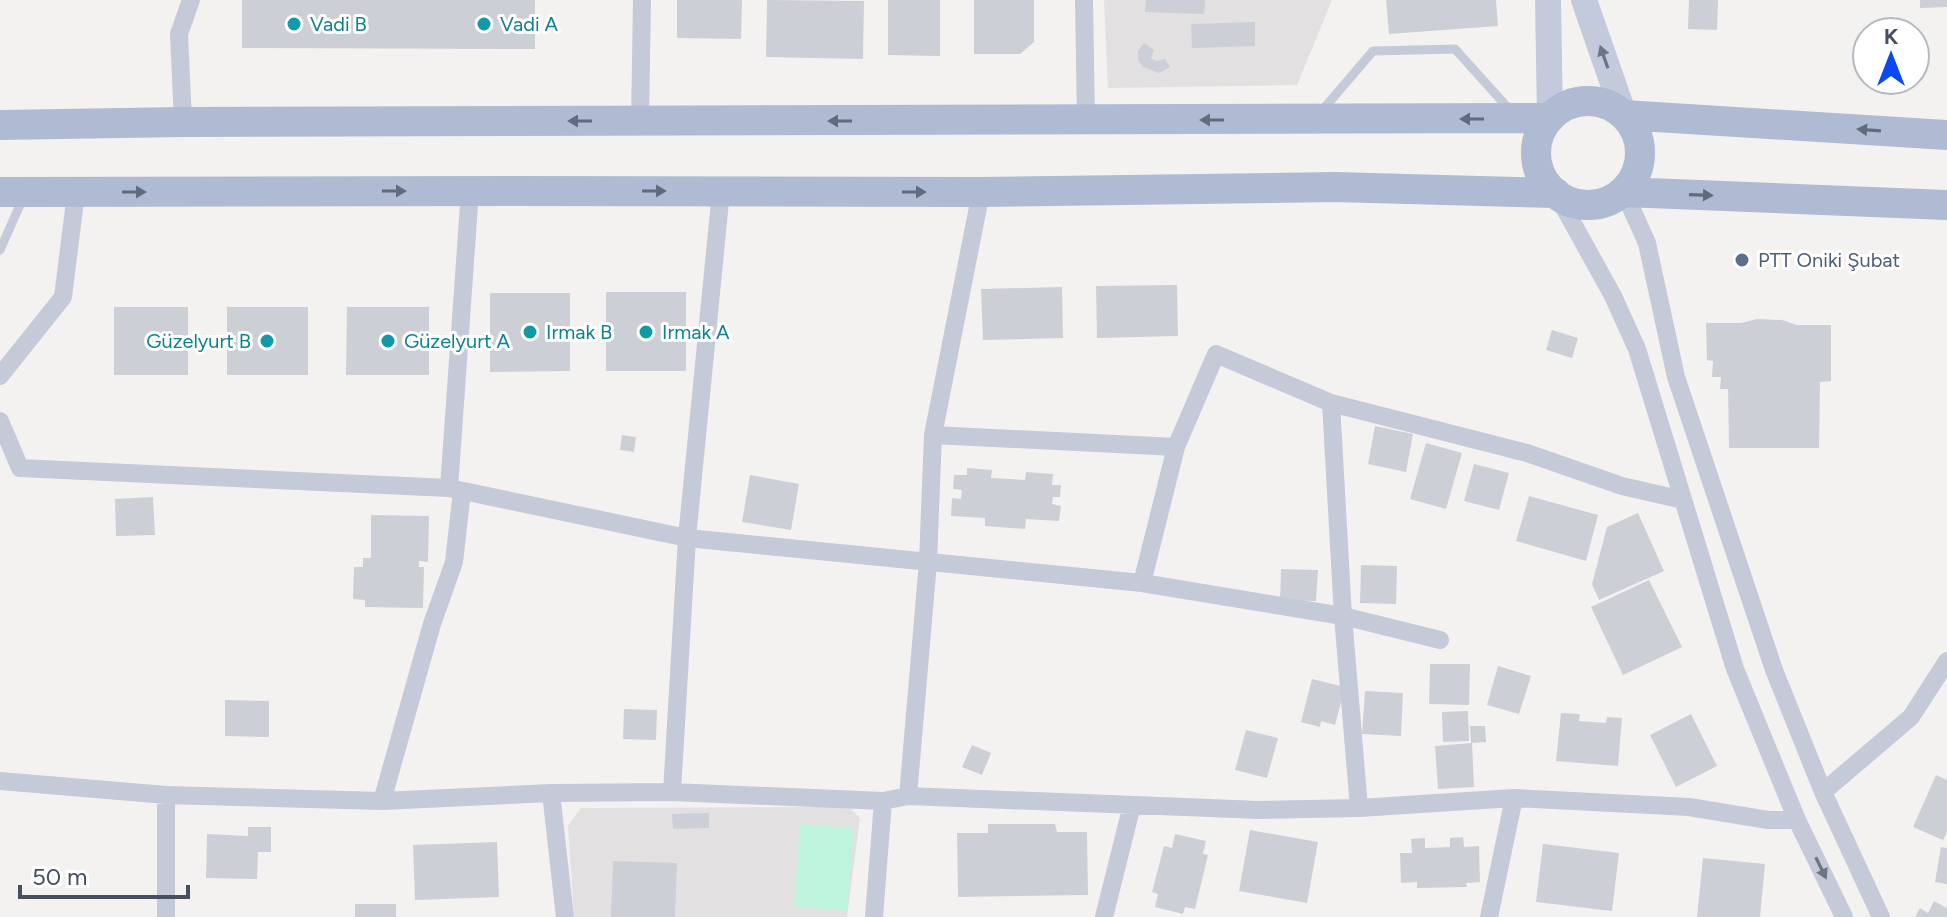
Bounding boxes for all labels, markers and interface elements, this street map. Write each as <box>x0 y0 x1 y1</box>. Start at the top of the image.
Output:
place label: Vadi B <box>310 12 367 36</box>
place label: Vadi A <box>500 12 559 36</box>
marker: Vadi B <box>285 15 303 33</box>
marker: Vadi A <box>475 15 493 33</box>
north arrow <box>1851 16 1931 96</box>
text: K <box>1884 23 1899 50</box>
one-way arrow <box>1598 45 1610 69</box>
one-way arrow <box>1459 113 1484 125</box>
one-way arrow <box>1199 114 1224 126</box>
one-way arrow <box>567 115 592 127</box>
one-way arrow <box>827 115 852 127</box>
one-way arrow <box>1856 123 1881 136</box>
one-way arrow <box>382 185 407 198</box>
one-way arrow <box>642 185 667 197</box>
one-way arrow <box>122 186 147 199</box>
one-way arrow <box>902 186 927 198</box>
one-way arrow <box>1689 189 1714 202</box>
place label: PTT Oniki Şubat <box>1758 248 1900 272</box>
marker: PTT Oniki Şubat <box>1733 251 1751 269</box>
place label: Irmak B <box>546 320 612 344</box>
place label: Irmak A <box>662 320 730 344</box>
marker: Irmak B <box>521 323 539 341</box>
marker: Irmak A <box>637 323 655 341</box>
place label: Güzelyurt B <box>146 329 251 353</box>
place label: Güzelyurt A <box>404 329 510 353</box>
marker: Güzelyurt B <box>258 332 276 350</box>
marker: Güzelyurt A <box>379 332 397 350</box>
scale bar <box>20 849 188 899</box>
one-way arrow <box>1814 857 1828 880</box>
text: 50 m <box>32 862 88 891</box>

